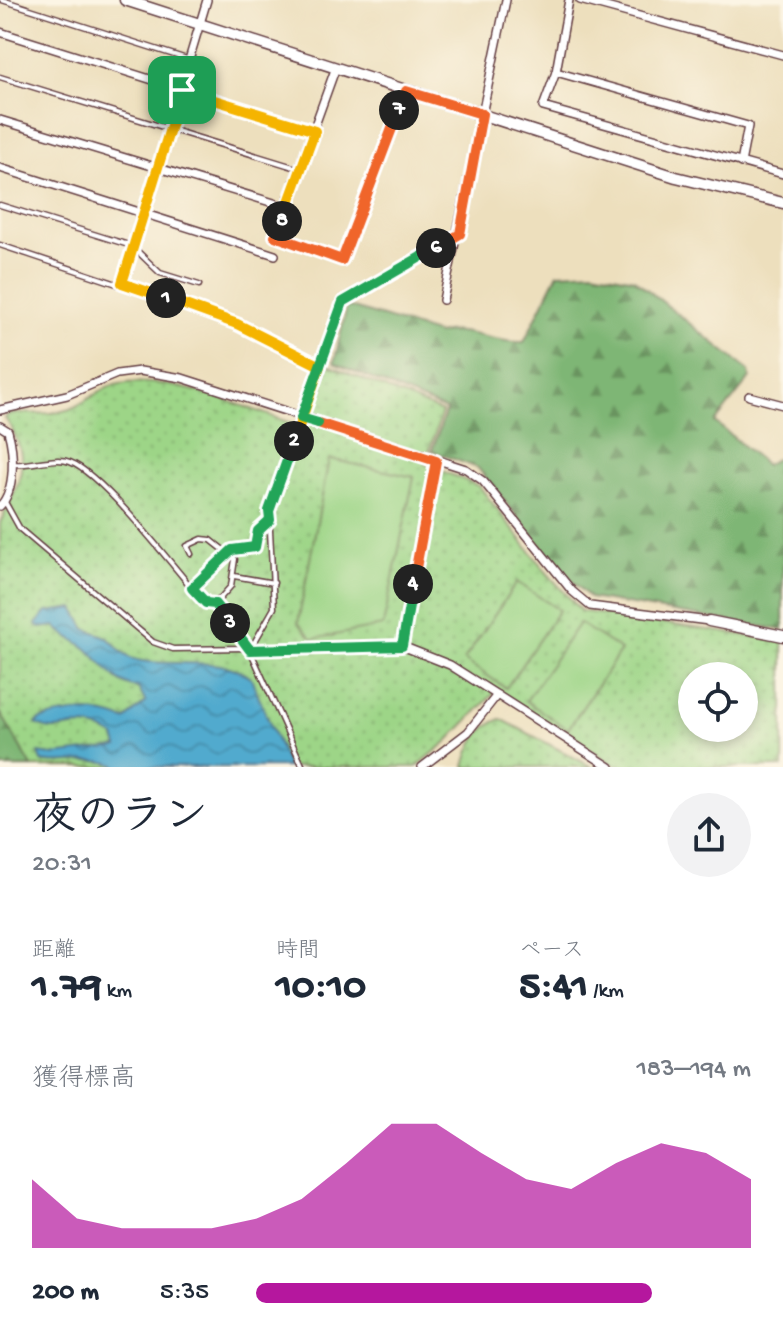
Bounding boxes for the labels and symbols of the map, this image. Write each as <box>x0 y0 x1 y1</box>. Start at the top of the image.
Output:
pin <box>148 56 216 124</box>
pin: 7 <box>379 90 419 130</box>
pin: 8 <box>262 201 302 241</box>
pin: 6 <box>416 228 456 268</box>
pin: 1 <box>146 278 186 318</box>
pin: 2 <box>274 421 314 461</box>
pin: 4 <box>393 564 433 604</box>
pin: 3 <box>210 603 250 643</box>

